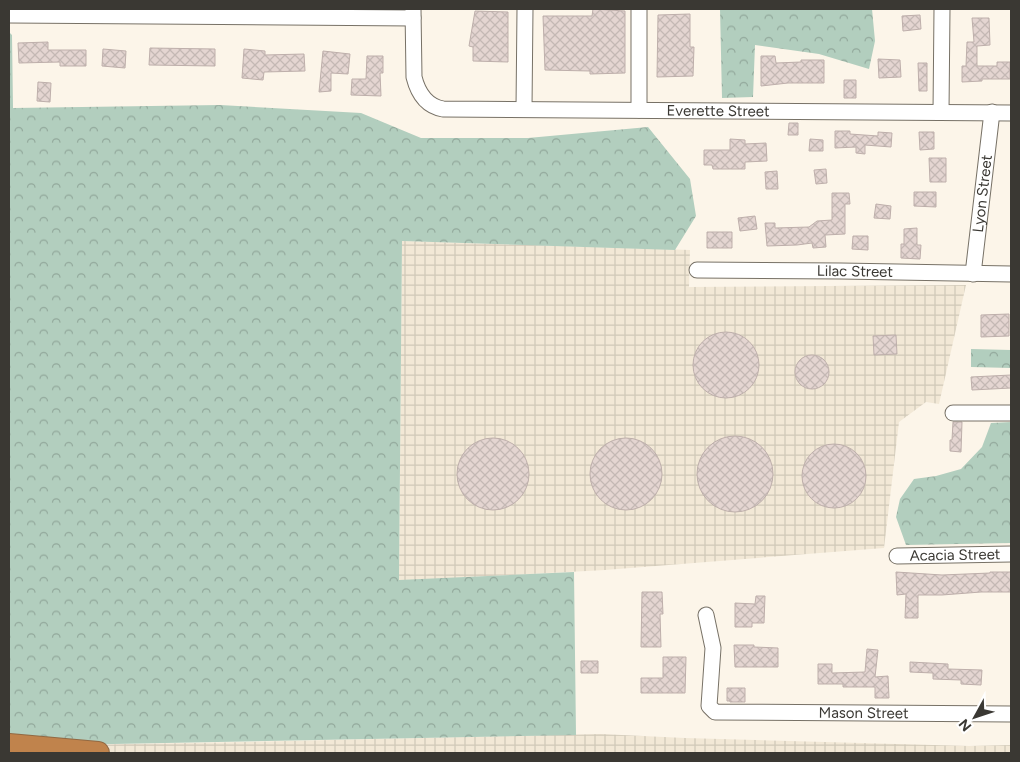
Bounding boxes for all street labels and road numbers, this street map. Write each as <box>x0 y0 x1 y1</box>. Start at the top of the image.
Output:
street label: Everette Street <box>666 102 770 120</box>
street label: Lyon Street <box>969 153 996 233</box>
street label: Lilac Street <box>817 262 894 281</box>
street label: Acacia Street <box>909 545 1001 565</box>
street label: Mason Street <box>818 704 909 722</box>

